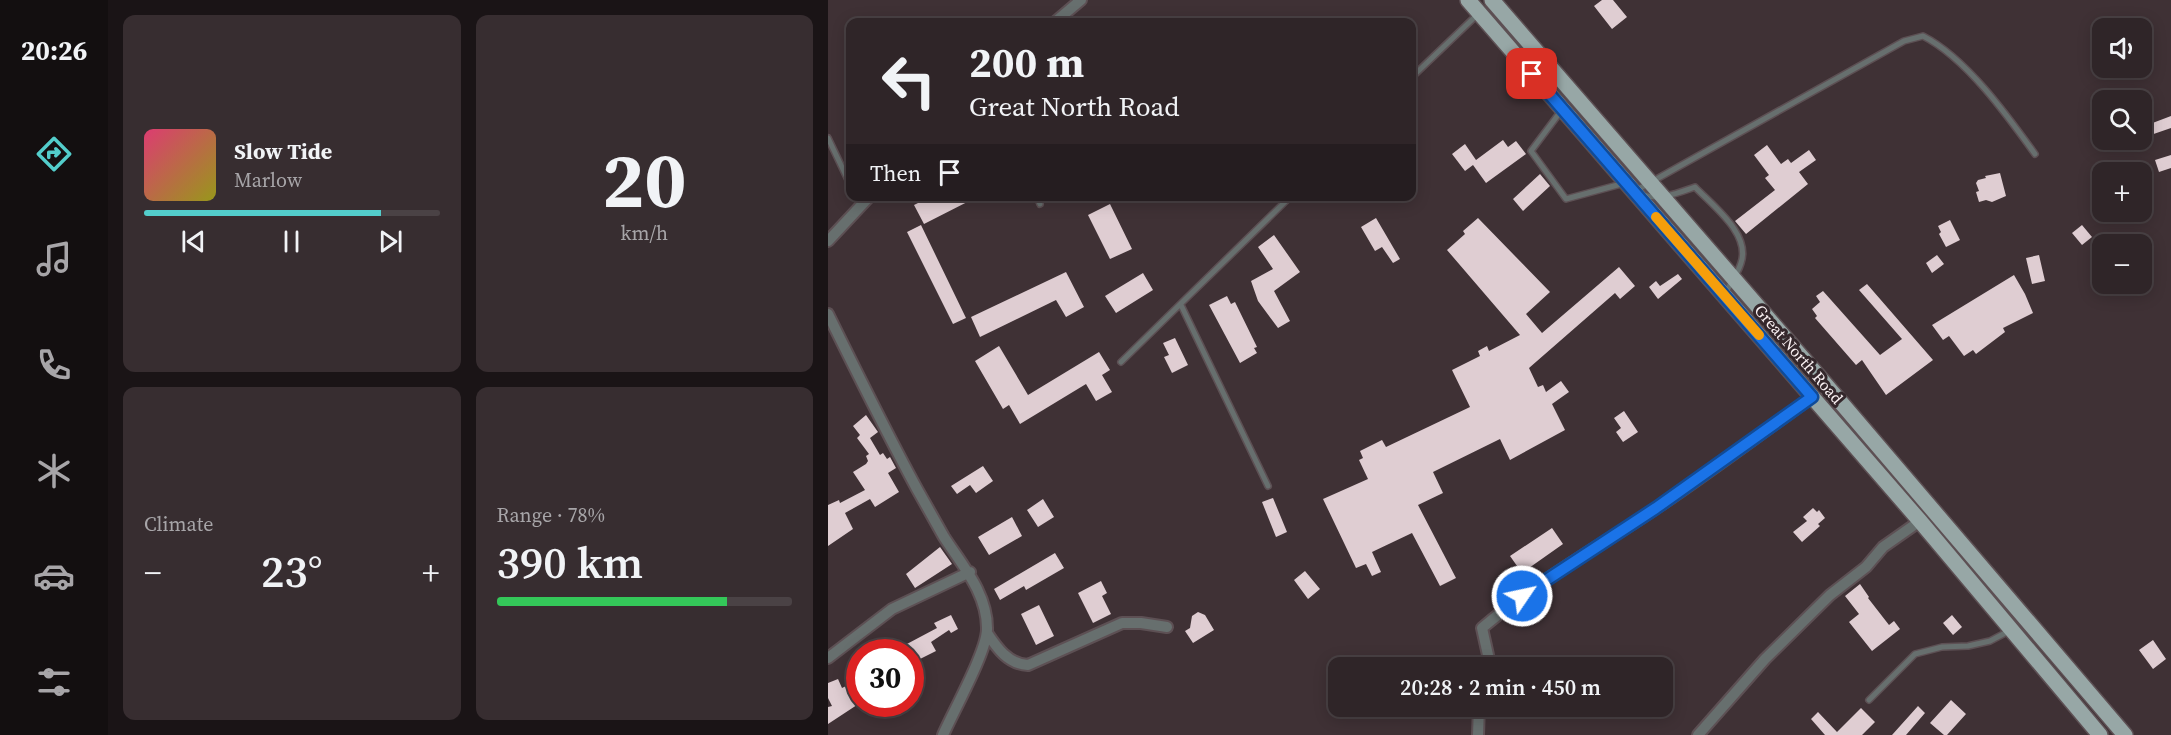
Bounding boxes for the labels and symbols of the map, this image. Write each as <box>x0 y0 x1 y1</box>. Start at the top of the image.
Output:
pin <box>1506 48 1557 99</box>
street label: Great North Road <box>1750 300 1848 408</box>
position arrow <box>1490 564 1554 628</box>
speed limit sign: 30 <box>846 639 924 717</box>

